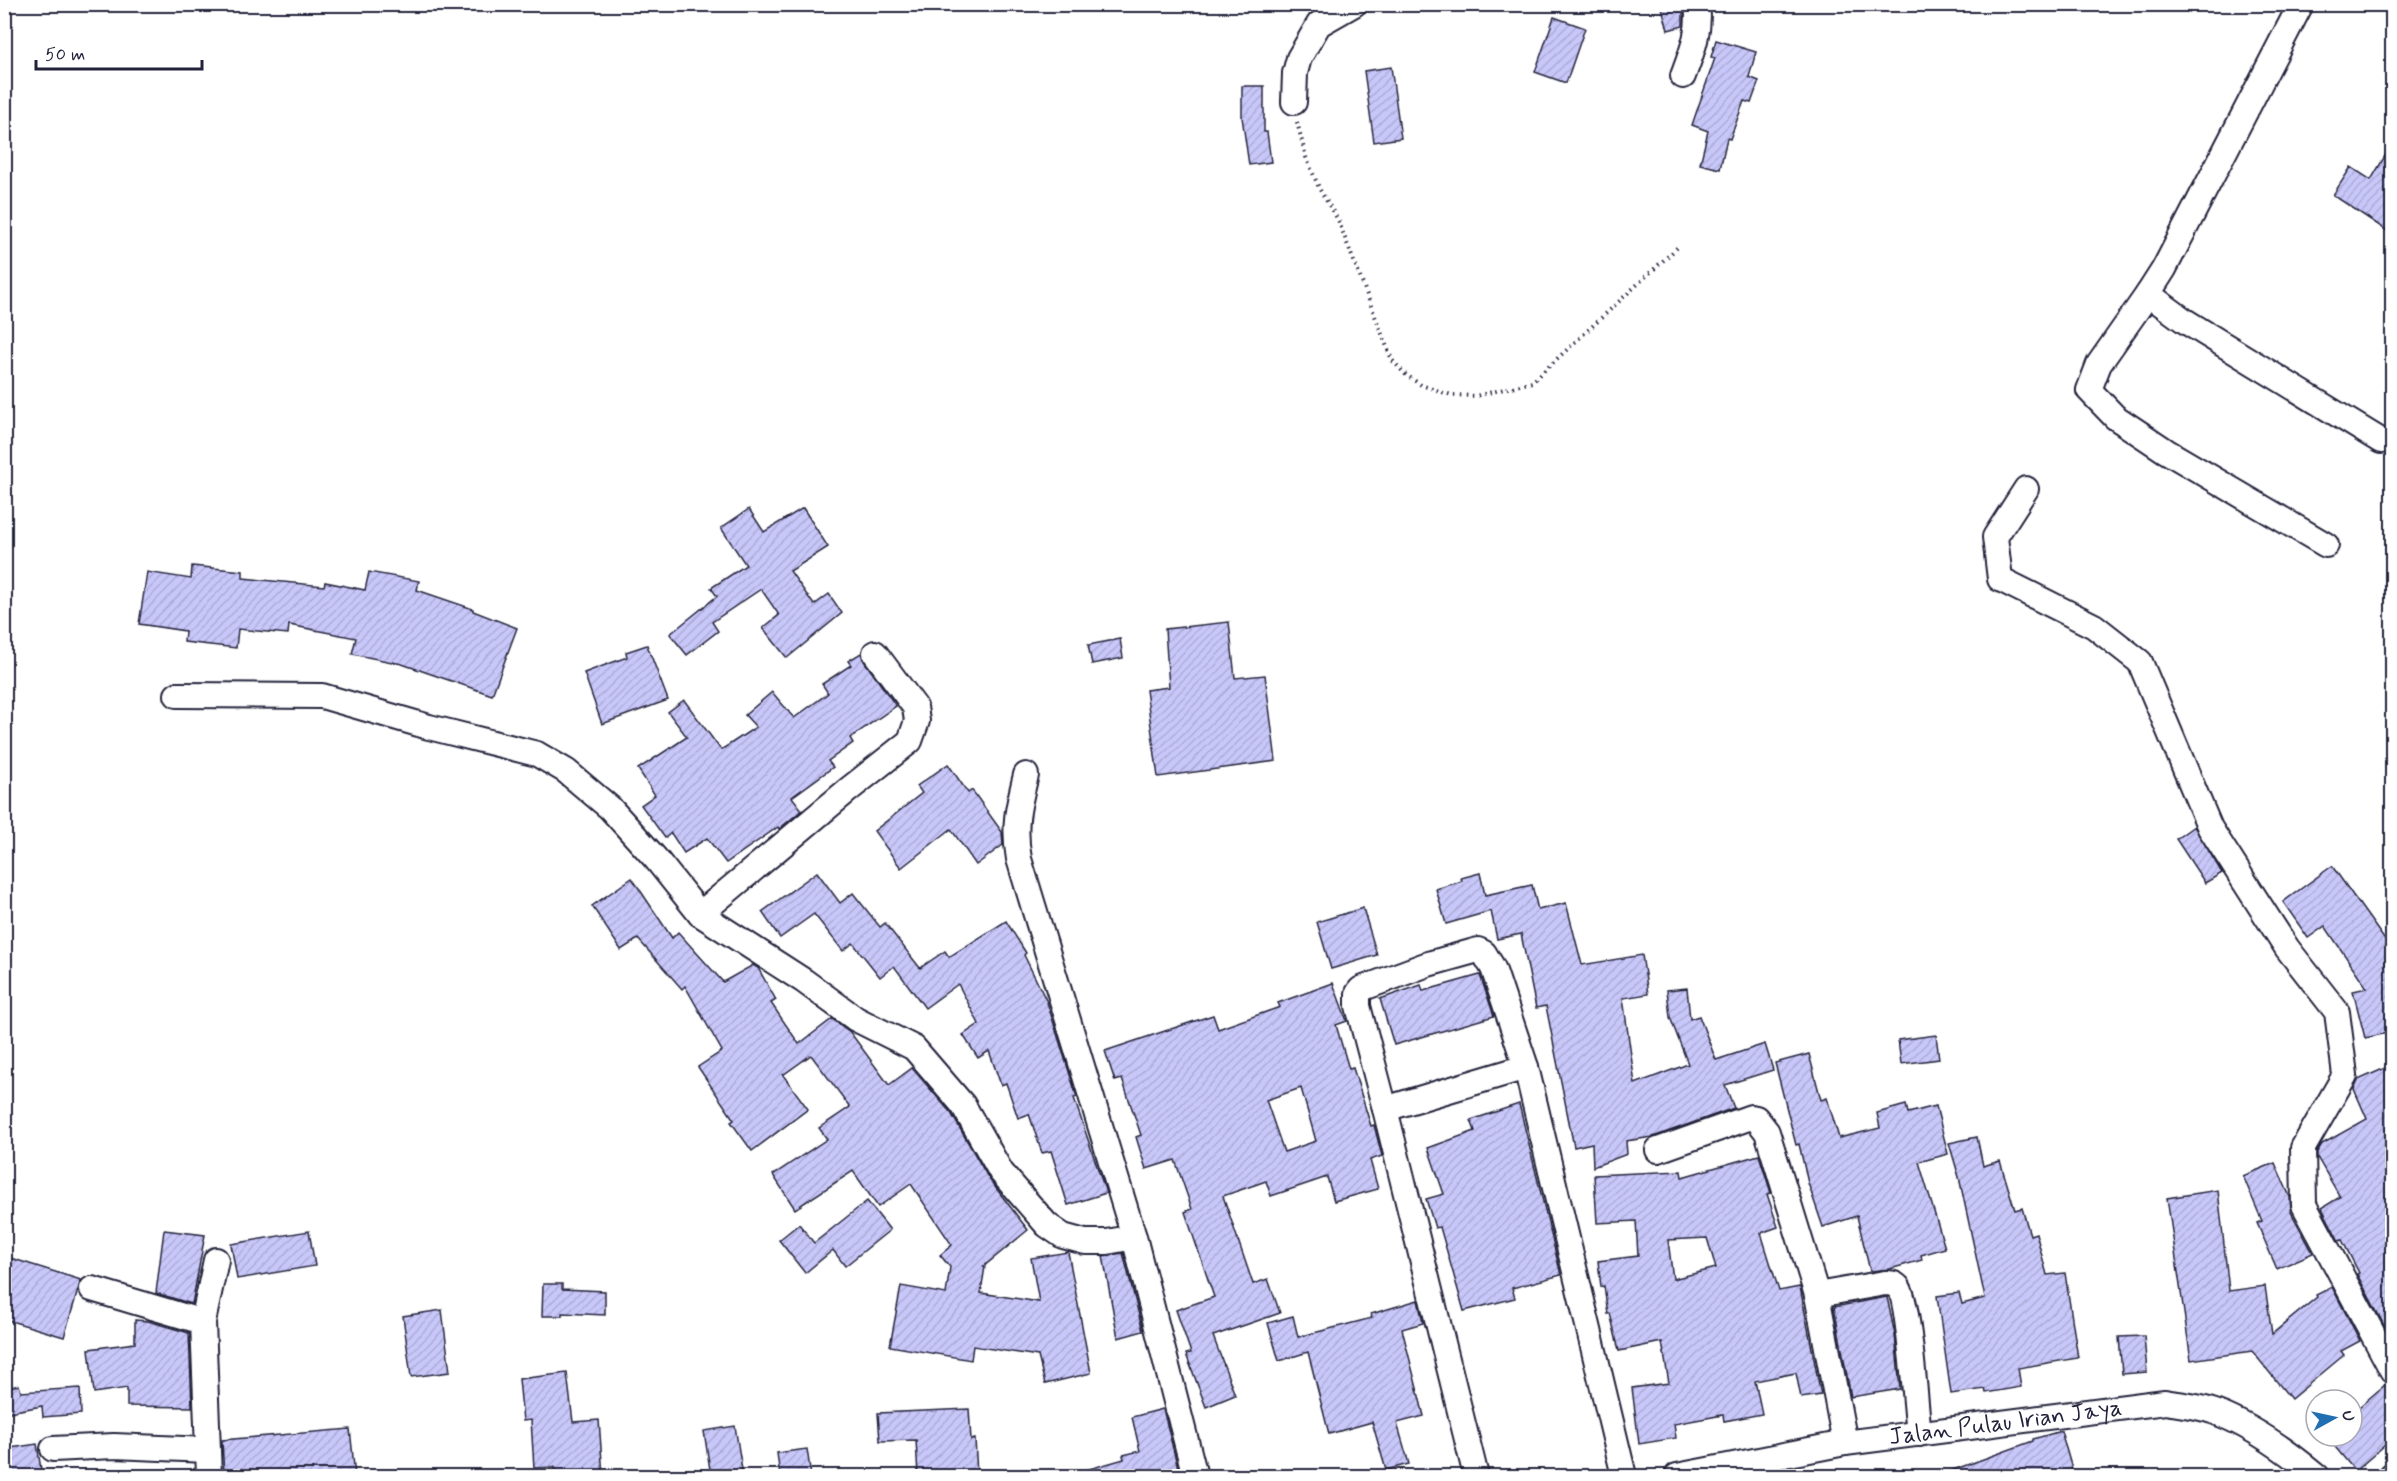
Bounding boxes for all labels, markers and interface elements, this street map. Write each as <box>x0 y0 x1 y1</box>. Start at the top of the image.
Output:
scale bar <box>36 33 202 71</box>
text: 50 m <box>45 43 85 67</box>
north arrow <box>2304 1388 2364 1448</box>
street label: Jalan Pulau Irian Jaya <box>1887 1392 2124 1453</box>
text: U <box>2336 1410 2358 1423</box>

